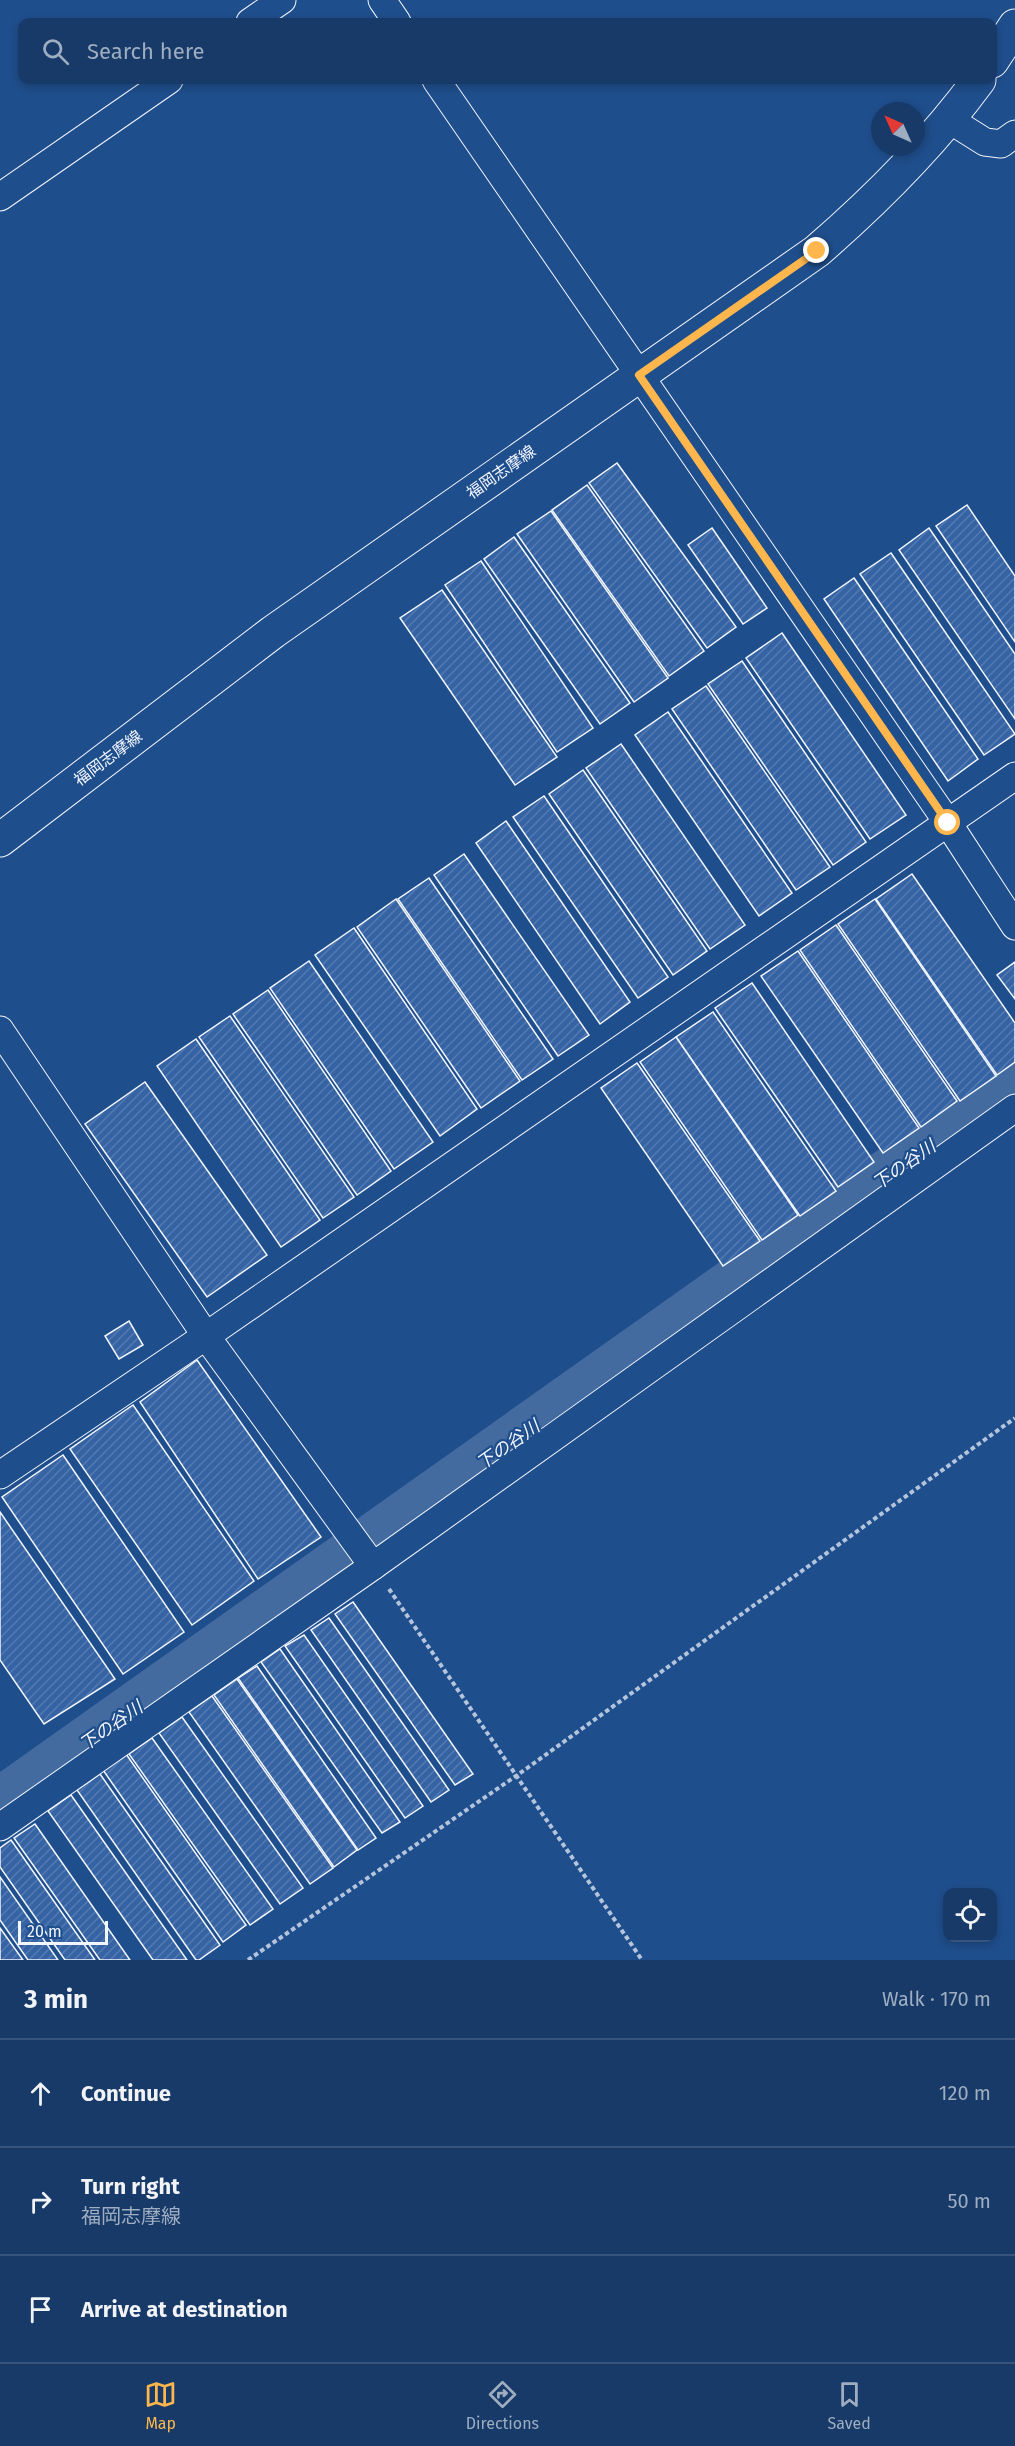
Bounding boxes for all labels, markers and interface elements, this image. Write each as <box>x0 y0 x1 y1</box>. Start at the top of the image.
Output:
search box <box>18 18 997 84</box>
icon: search <box>39 35 72 68</box>
text: Search here <box>87 38 205 65</box>
north arrow <box>871 102 925 156</box>
route end <box>803 237 829 263</box>
street label: 福岡志摩線 <box>463 441 539 503</box>
street label: 福岡志摩線 <box>70 726 146 790</box>
route start <box>934 809 960 835</box>
water label: 下の谷川 <box>868 1134 941 1195</box>
water label: 下の谷川 <box>472 1414 545 1475</box>
water label: 下の谷川 <box>75 1695 148 1756</box>
map controls <box>943 1888 997 1942</box>
button: locate <box>943 1888 997 1942</box>
scale bar <box>18 1918 108 1946</box>
text: 20 m <box>27 1922 62 1941</box>
text: 3 min <box>24 1984 88 2015</box>
text: Walk · 170 m <box>882 1987 991 2011</box>
icon: ahead <box>24 2077 57 2110</box>
text: Continue <box>81 2080 171 2107</box>
text: 120 m <box>939 2081 991 2105</box>
text: Turn right <box>81 2173 180 2200</box>
icon: right <box>24 2185 57 2218</box>
text: 50 m <box>947 2189 991 2213</box>
text: 福岡志摩線 <box>81 2204 181 2228</box>
icon: arrive <box>24 2293 57 2326</box>
text: Arrive at destination <box>81 2296 288 2323</box>
tab: Map <box>144 2378 177 2433</box>
tab: Directions <box>466 2378 539 2433</box>
tab: Saved <box>827 2378 871 2433</box>

